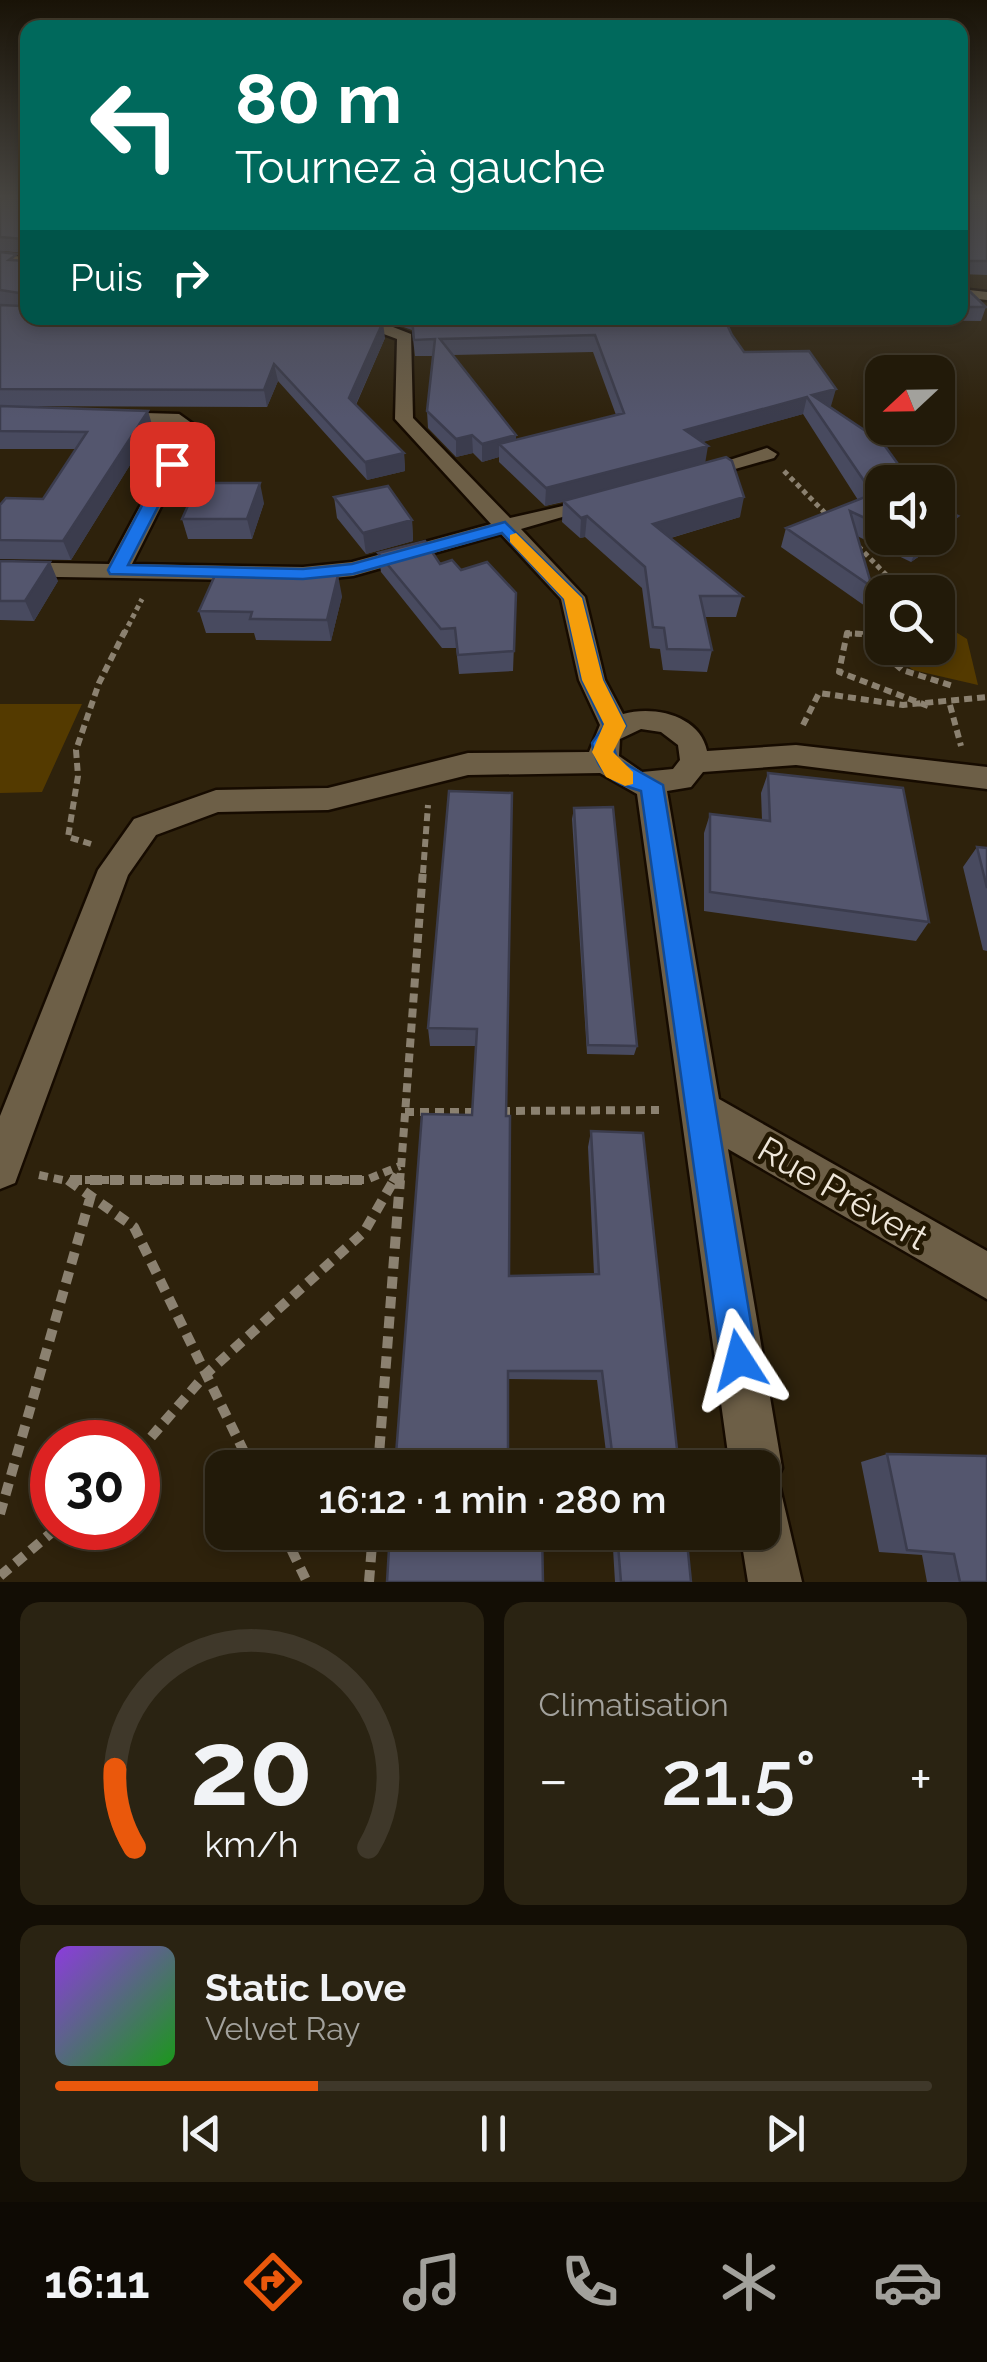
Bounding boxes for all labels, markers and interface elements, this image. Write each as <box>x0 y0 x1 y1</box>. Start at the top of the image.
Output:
text: 80 m <box>235 57 402 139</box>
icon: left <box>70 60 200 190</box>
text: Tournez à gauche <box>235 141 605 194</box>
icon: right <box>163 250 218 305</box>
text: Puis <box>70 255 143 300</box>
north arrow <box>865 355 955 445</box>
map controls <box>865 355 955 665</box>
pin <box>130 422 215 507</box>
icon: arrive <box>145 437 200 492</box>
button: sound <box>865 465 955 555</box>
button: search <box>865 575 955 665</box>
street label: Rue Prévert <box>751 1128 935 1258</box>
position arrow <box>687 1308 791 1412</box>
speed limit sign: 30 <box>30 1420 160 1550</box>
text: 16:12 · 1 min · 280 m <box>319 1477 666 1522</box>
text: Climatisation <box>539 1686 729 1723</box>
text: 20 <box>190 1707 313 1829</box>
text: 21.5° <box>661 1734 816 1823</box>
text: − <box>539 1747 568 1812</box>
text: + <box>909 1747 932 1812</box>
text: km/h <box>205 1823 299 1865</box>
text: Static Love <box>205 1965 406 2010</box>
text: Velvet Ray <box>205 2010 360 2047</box>
icon: previous <box>174 2106 229 2161</box>
icon: pause <box>466 2106 521 2161</box>
icon: next <box>758 2106 813 2161</box>
icon: directions <box>238 2247 308 2317</box>
icon: music <box>397 2247 467 2317</box>
icon: phone <box>555 2247 625 2317</box>
icon: climate <box>714 2247 784 2317</box>
icon: car <box>873 2247 943 2317</box>
text: 16:11 <box>44 2256 149 2309</box>

